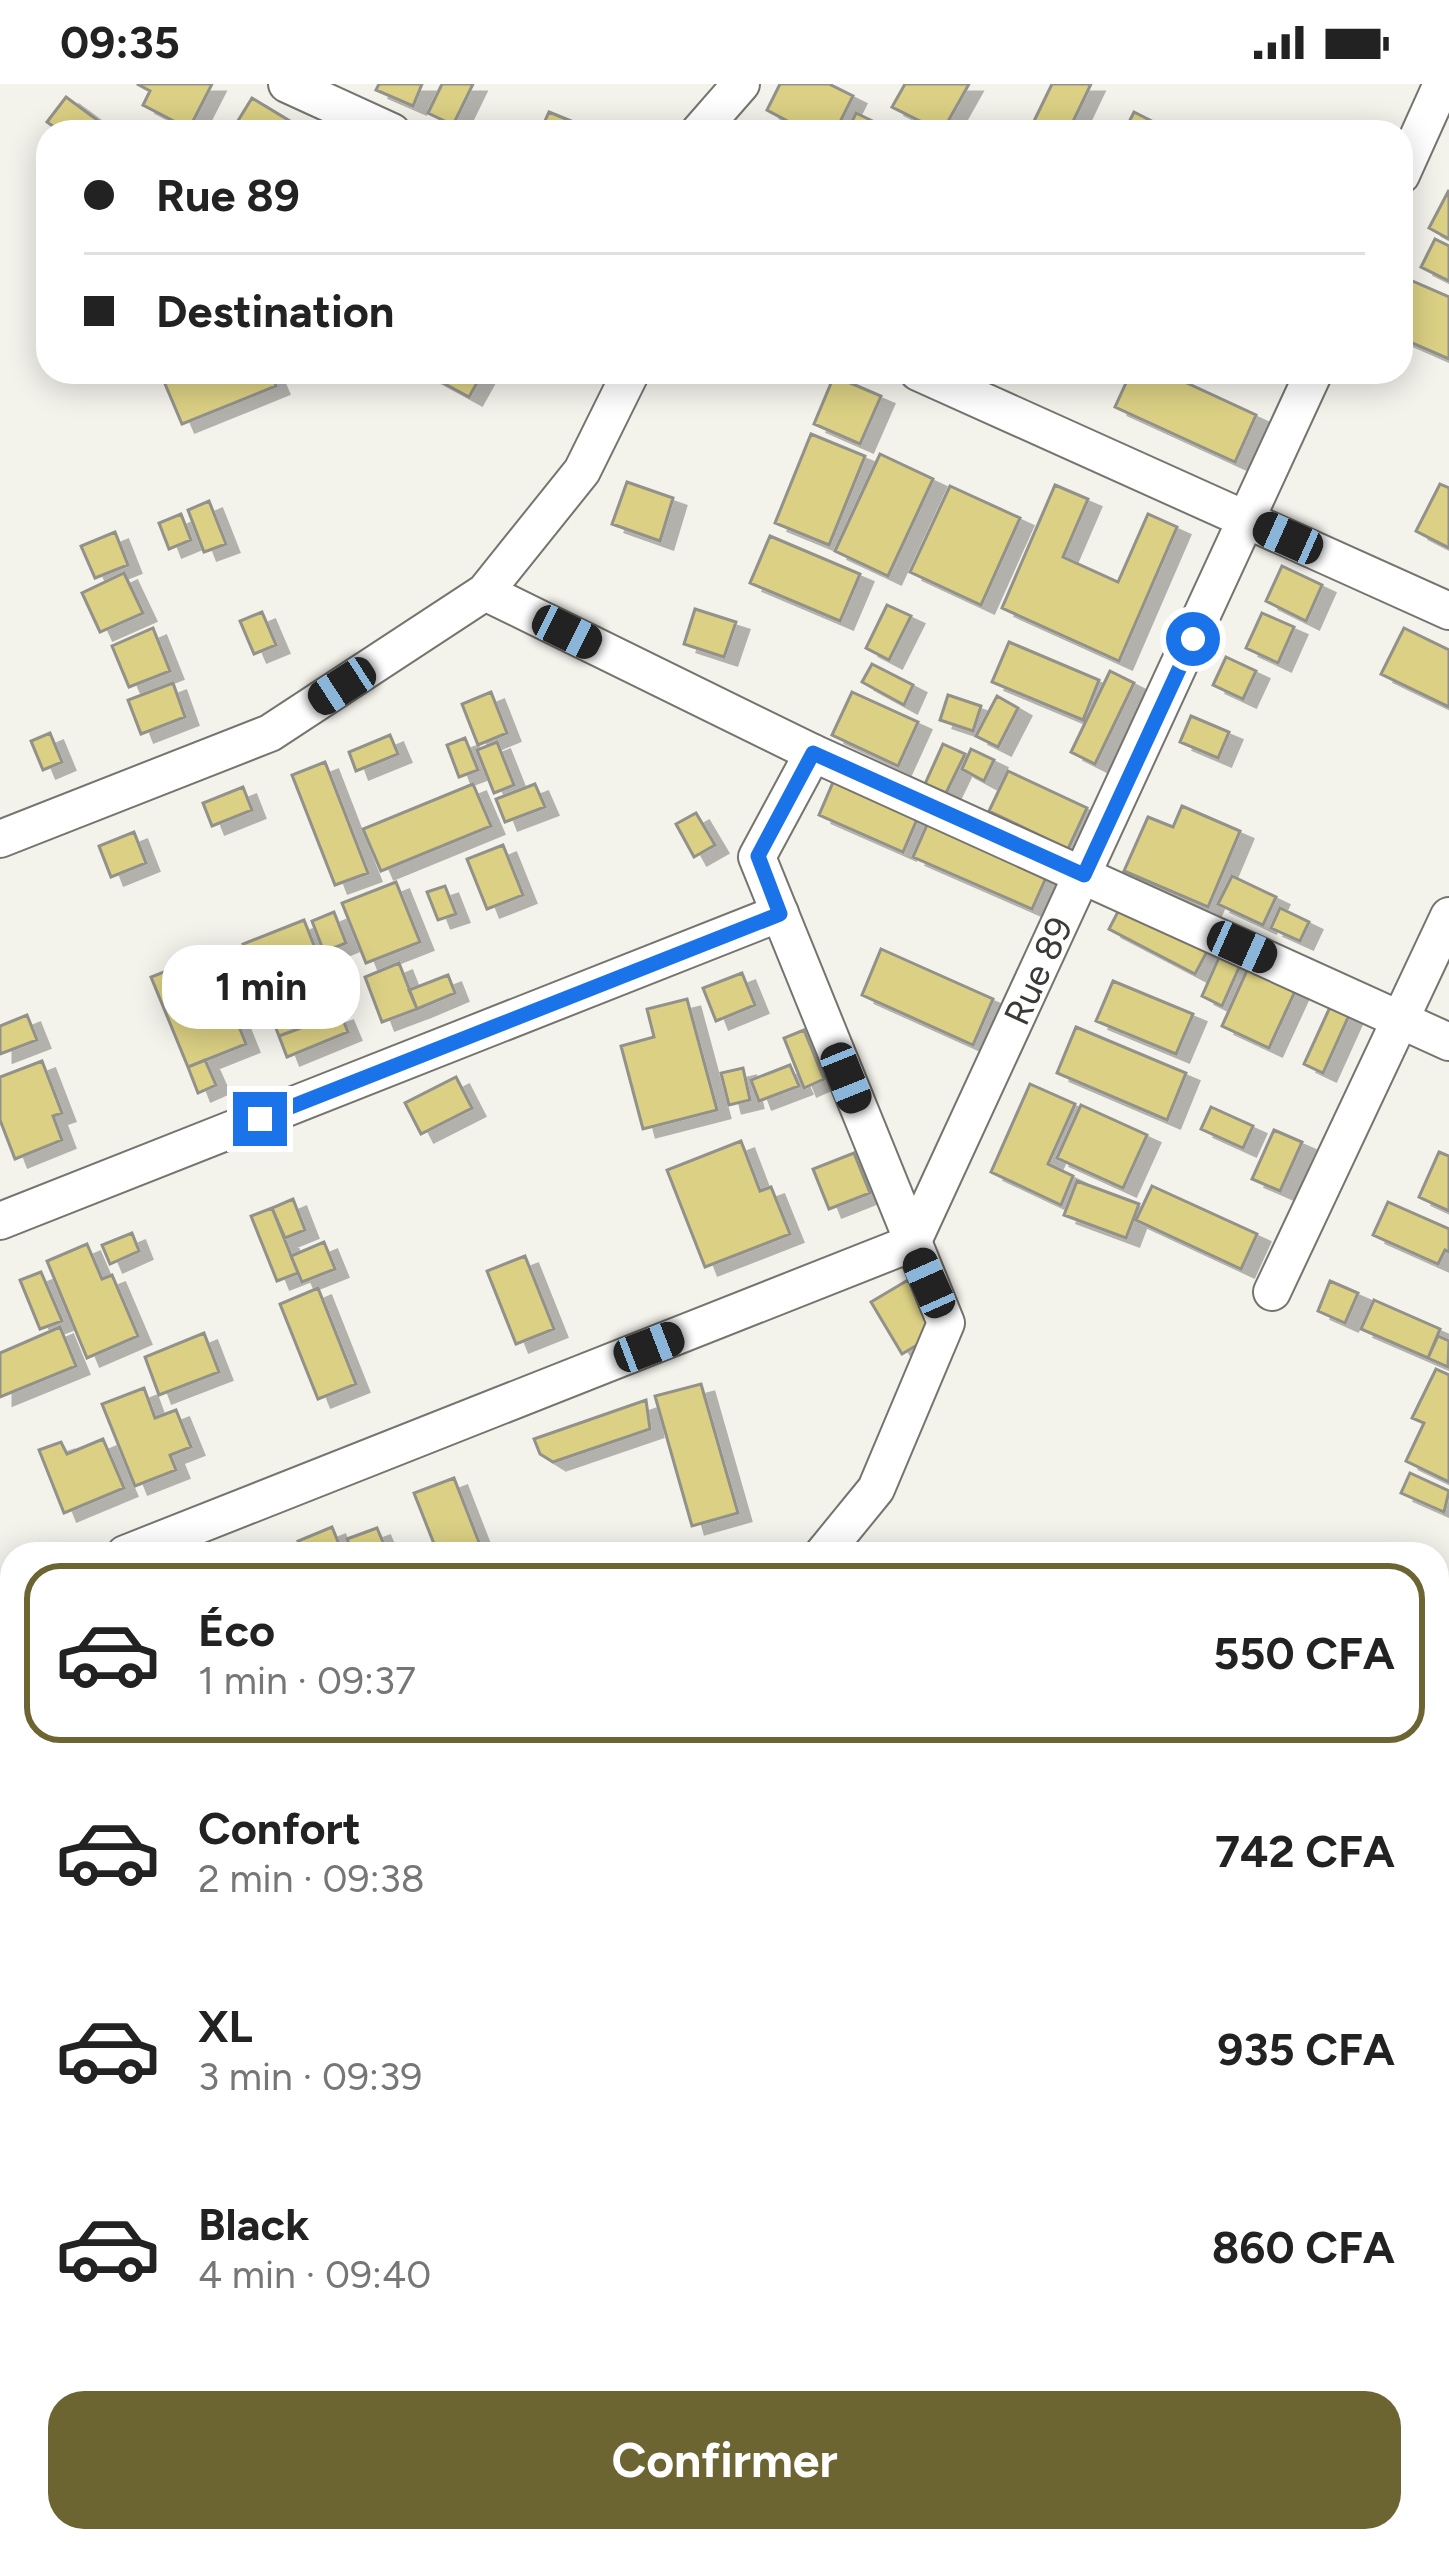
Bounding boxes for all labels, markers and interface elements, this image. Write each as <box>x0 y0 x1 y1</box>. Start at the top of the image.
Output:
text: 09:35 <box>60 15 180 69</box>
text: Rue 89 <box>156 168 300 222</box>
text: Destination <box>156 284 394 338</box>
car <box>1248 507 1328 569</box>
car <box>527 600 607 664</box>
route start <box>1166 612 1220 666</box>
car <box>302 651 382 721</box>
street label: Rue 89 <box>994 910 1081 1031</box>
car <box>1202 916 1282 978</box>
callout: 1 min <box>161 945 359 1029</box>
text: 1 min <box>215 963 307 1010</box>
car <box>816 1038 876 1118</box>
route end <box>233 1092 287 1146</box>
car <box>898 1243 960 1323</box>
car <box>609 1317 689 1377</box>
icon: car <box>54 1599 162 1707</box>
text: Éco <box>198 1603 275 1657</box>
text: 550 CFA <box>1213 1626 1395 1680</box>
text: 1 min · 09:37 <box>198 1657 416 1704</box>
icon: car <box>54 1797 162 1905</box>
text: Confort <box>198 1801 361 1855</box>
text: 742 CFA <box>1215 1824 1395 1878</box>
text: 2 min · 09:38 <box>198 1855 425 1902</box>
icon: car <box>54 1995 162 2103</box>
text: XL <box>198 1999 253 2053</box>
text: 935 CFA <box>1217 2022 1395 2076</box>
text: 3 min · 09:39 <box>198 2053 422 2100</box>
icon: car <box>54 2193 162 2301</box>
text: Black <box>198 2197 309 2251</box>
text: 860 CFA <box>1212 2220 1395 2274</box>
text: 4 min · 09:40 <box>198 2251 431 2298</box>
button: Confirmer <box>48 2391 1401 2529</box>

